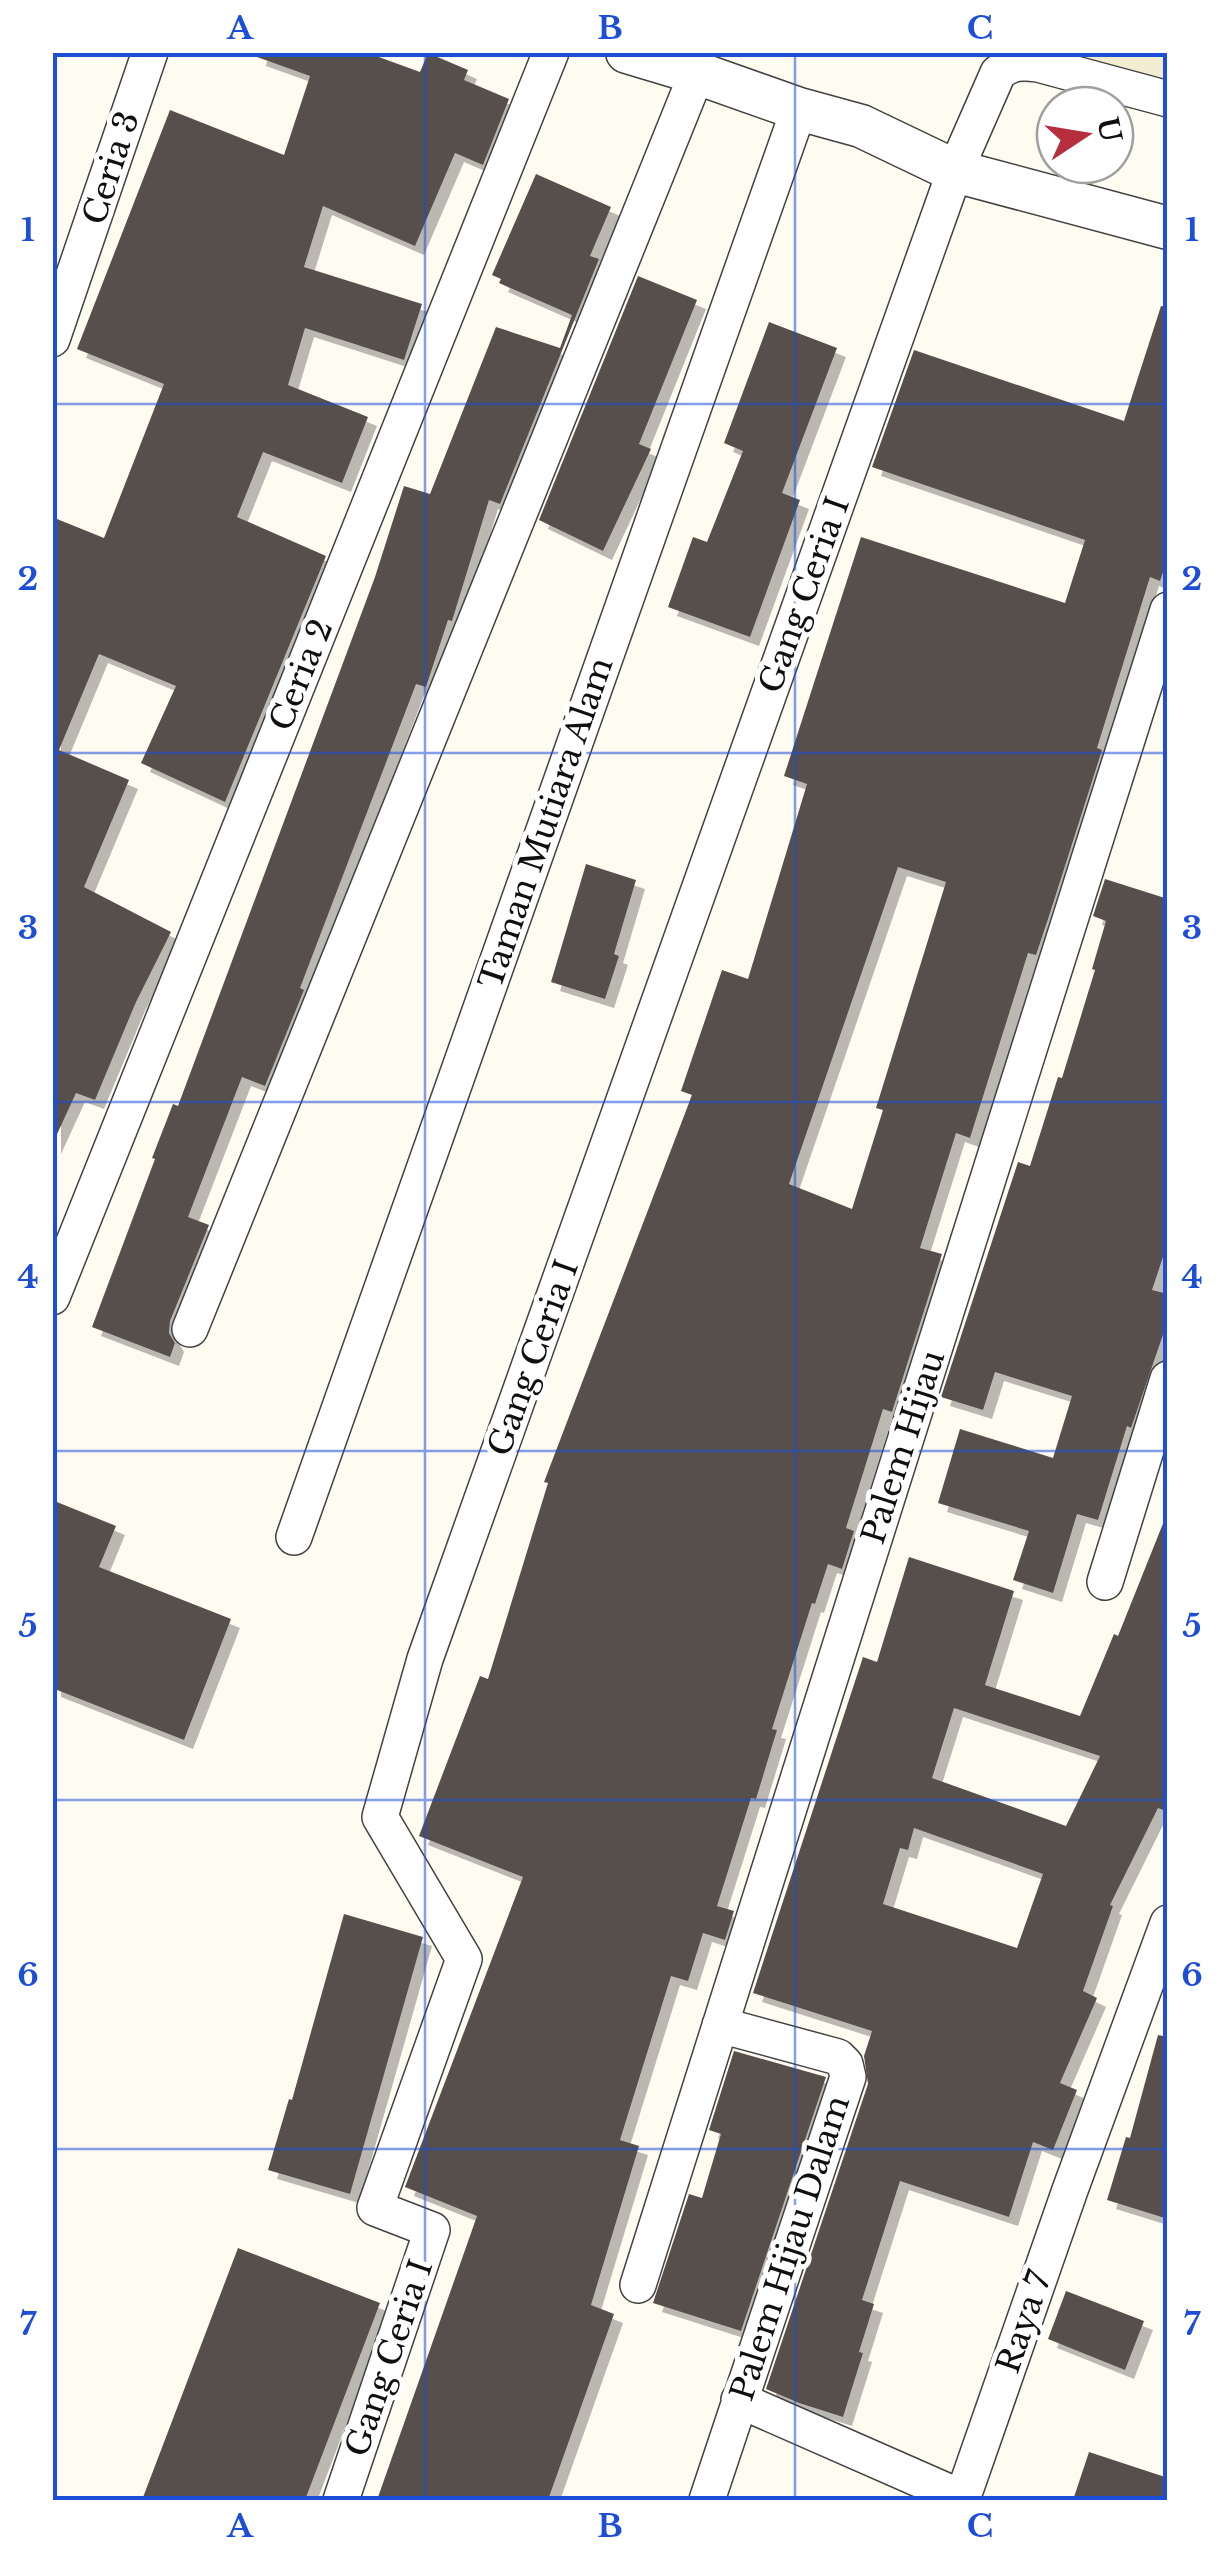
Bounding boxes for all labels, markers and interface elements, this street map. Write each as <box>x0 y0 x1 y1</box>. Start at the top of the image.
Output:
text: A <box>226 8 254 48</box>
text: B <box>597 8 623 48</box>
text: C <box>967 8 993 48</box>
north arrow <box>1035 85 1135 185</box>
street label: Ceria 3 <box>74 106 148 230</box>
text: U <box>1089 114 1129 146</box>
text: 1 <box>21 210 35 250</box>
text: 1 <box>1185 210 1199 250</box>
street label: Gang Ceria I <box>750 492 858 698</box>
text: 2 <box>18 559 38 599</box>
text: 2 <box>1182 559 1202 599</box>
street label: Ceria 2 <box>261 614 341 736</box>
street label: Taman Mutiara Alam <box>471 652 621 994</box>
text: 3 <box>18 908 38 948</box>
text: 3 <box>1182 908 1202 948</box>
street label: Gang Ceria I <box>479 1255 587 1461</box>
text: 4 <box>17 1257 39 1297</box>
text: 4 <box>1181 1257 1203 1297</box>
street label: Palem Hijau <box>853 1345 953 1549</box>
text: 5 <box>18 1606 38 1646</box>
text: 5 <box>1182 1606 1202 1646</box>
text: 6 <box>17 1955 39 1995</box>
text: 6 <box>1181 1955 1203 1995</box>
street label: Palem Hijau Dalam <box>722 2090 858 2406</box>
street label: Gang Ceria I <box>337 2254 441 2462</box>
street label: Raya 7 <box>988 2265 1060 2378</box>
text: 7 <box>20 2304 37 2344</box>
text: 7 <box>1184 2304 1201 2344</box>
text: A <box>226 2506 254 2546</box>
text: B <box>597 2506 623 2546</box>
text: C <box>967 2506 993 2546</box>

